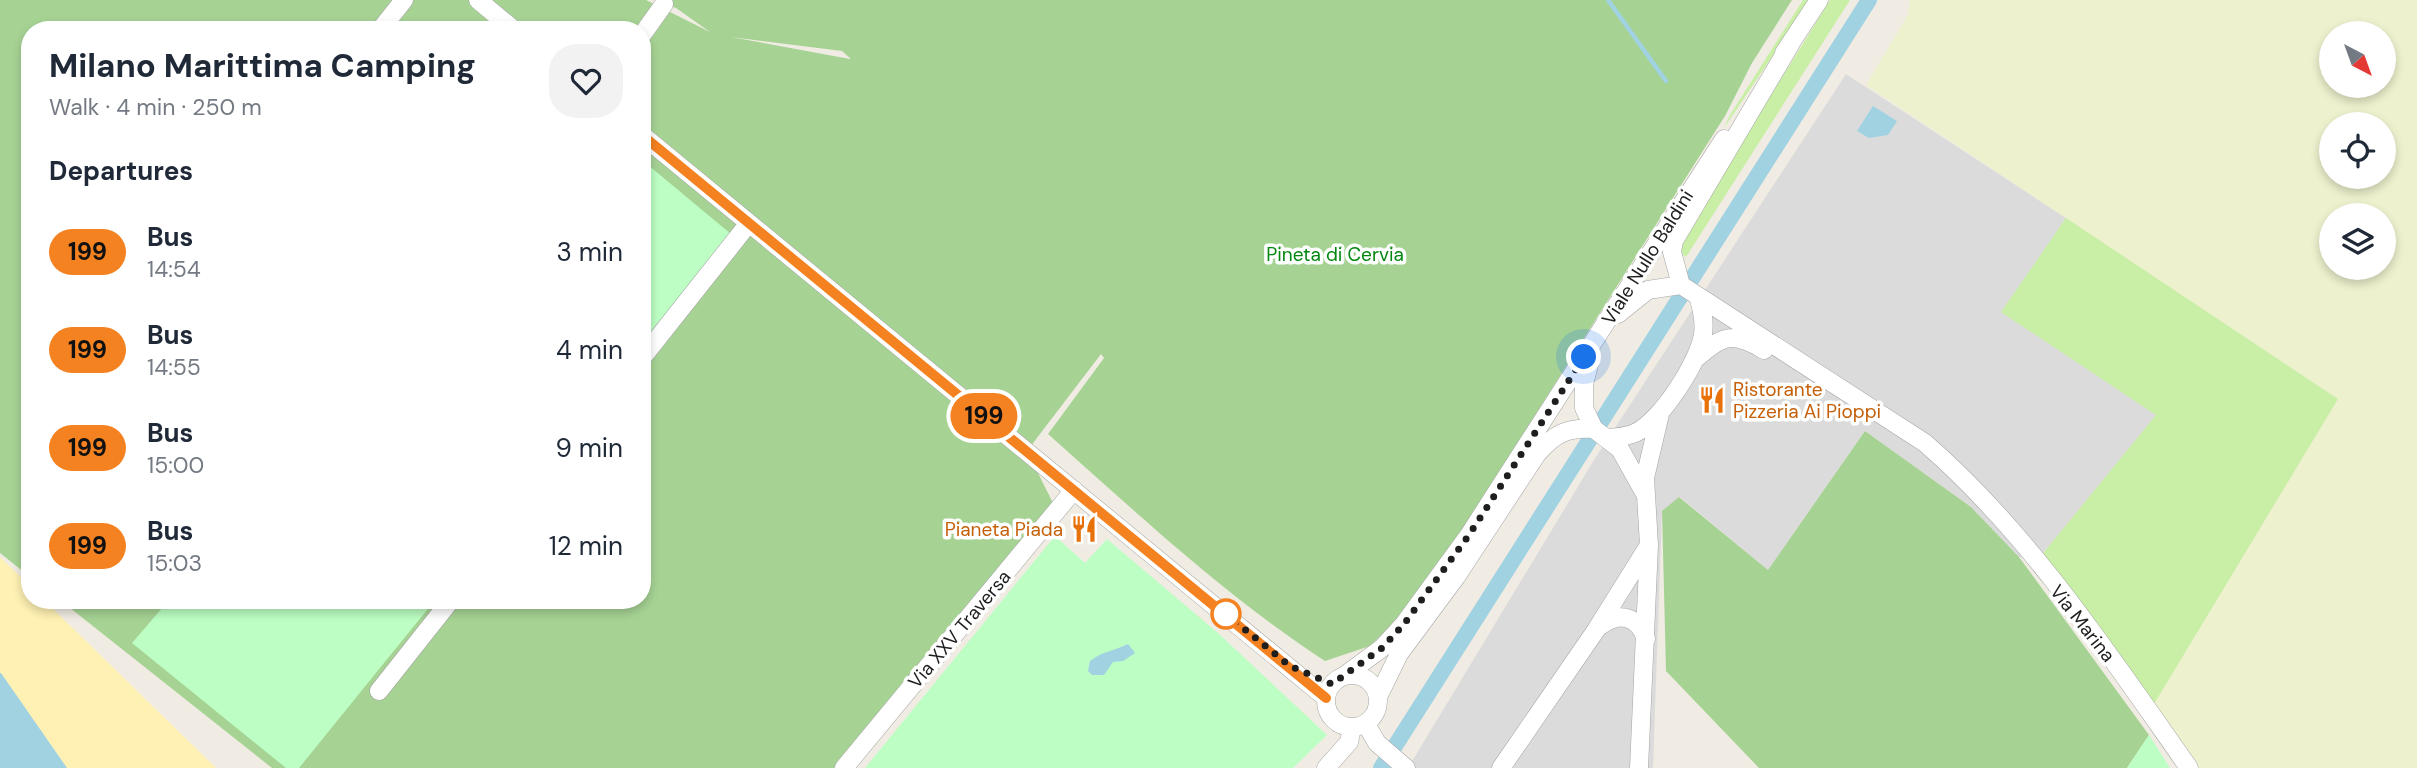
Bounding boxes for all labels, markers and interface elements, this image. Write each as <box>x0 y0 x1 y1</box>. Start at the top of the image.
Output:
north arrow <box>2319 21 2396 98</box>
map controls <box>2319 21 2396 280</box>
text: Milano Marittima Camping <box>49 44 476 87</box>
button: heart <box>549 44 623 118</box>
text: Walk · 4 min · 250 m <box>49 92 262 122</box>
button: locate <box>2319 112 2396 189</box>
text: Departures <box>49 154 193 188</box>
street label: Viale Nullo Baldini <box>1596 185 1699 329</box>
button: layers <box>2319 203 2396 280</box>
text: Bus <box>147 220 193 254</box>
text: 3 min <box>556 235 623 269</box>
text: 199 <box>68 236 107 267</box>
park label: Pineta di Cervia <box>1266 242 1404 267</box>
text: 14:54 <box>147 254 201 284</box>
text: Bus <box>147 318 193 352</box>
text: 4 min <box>556 333 623 367</box>
text: 199 <box>68 334 107 365</box>
your location <box>1566 339 1601 374</box>
text: 14:55 <box>147 352 201 382</box>
place label: Ristorante Pizzeria Ai Pioppi <box>1733 377 1881 424</box>
restaurant icon: Ristorante Pizzeria Ai Pioppi <box>1697 385 1727 415</box>
line badge: 199 <box>944 393 1024 439</box>
text: 199 <box>964 400 1004 431</box>
text: Bus <box>147 416 193 450</box>
text: 9 min <box>555 431 623 465</box>
text: 199 <box>68 432 107 463</box>
text: 15:00 <box>147 450 204 480</box>
text: Bus <box>147 514 193 548</box>
restaurant icon: Pianeta Piada <box>1069 514 1099 544</box>
place label: Pianeta Piada <box>945 517 1063 542</box>
text: 12 min <box>549 529 623 563</box>
text: 199 <box>68 530 107 561</box>
text: 15:03 <box>147 548 202 578</box>
street label: Via XXV Traversa <box>903 565 1016 694</box>
street label: Via Marina <box>2044 579 2121 667</box>
unlabelled marker <box>1211 599 1241 629</box>

